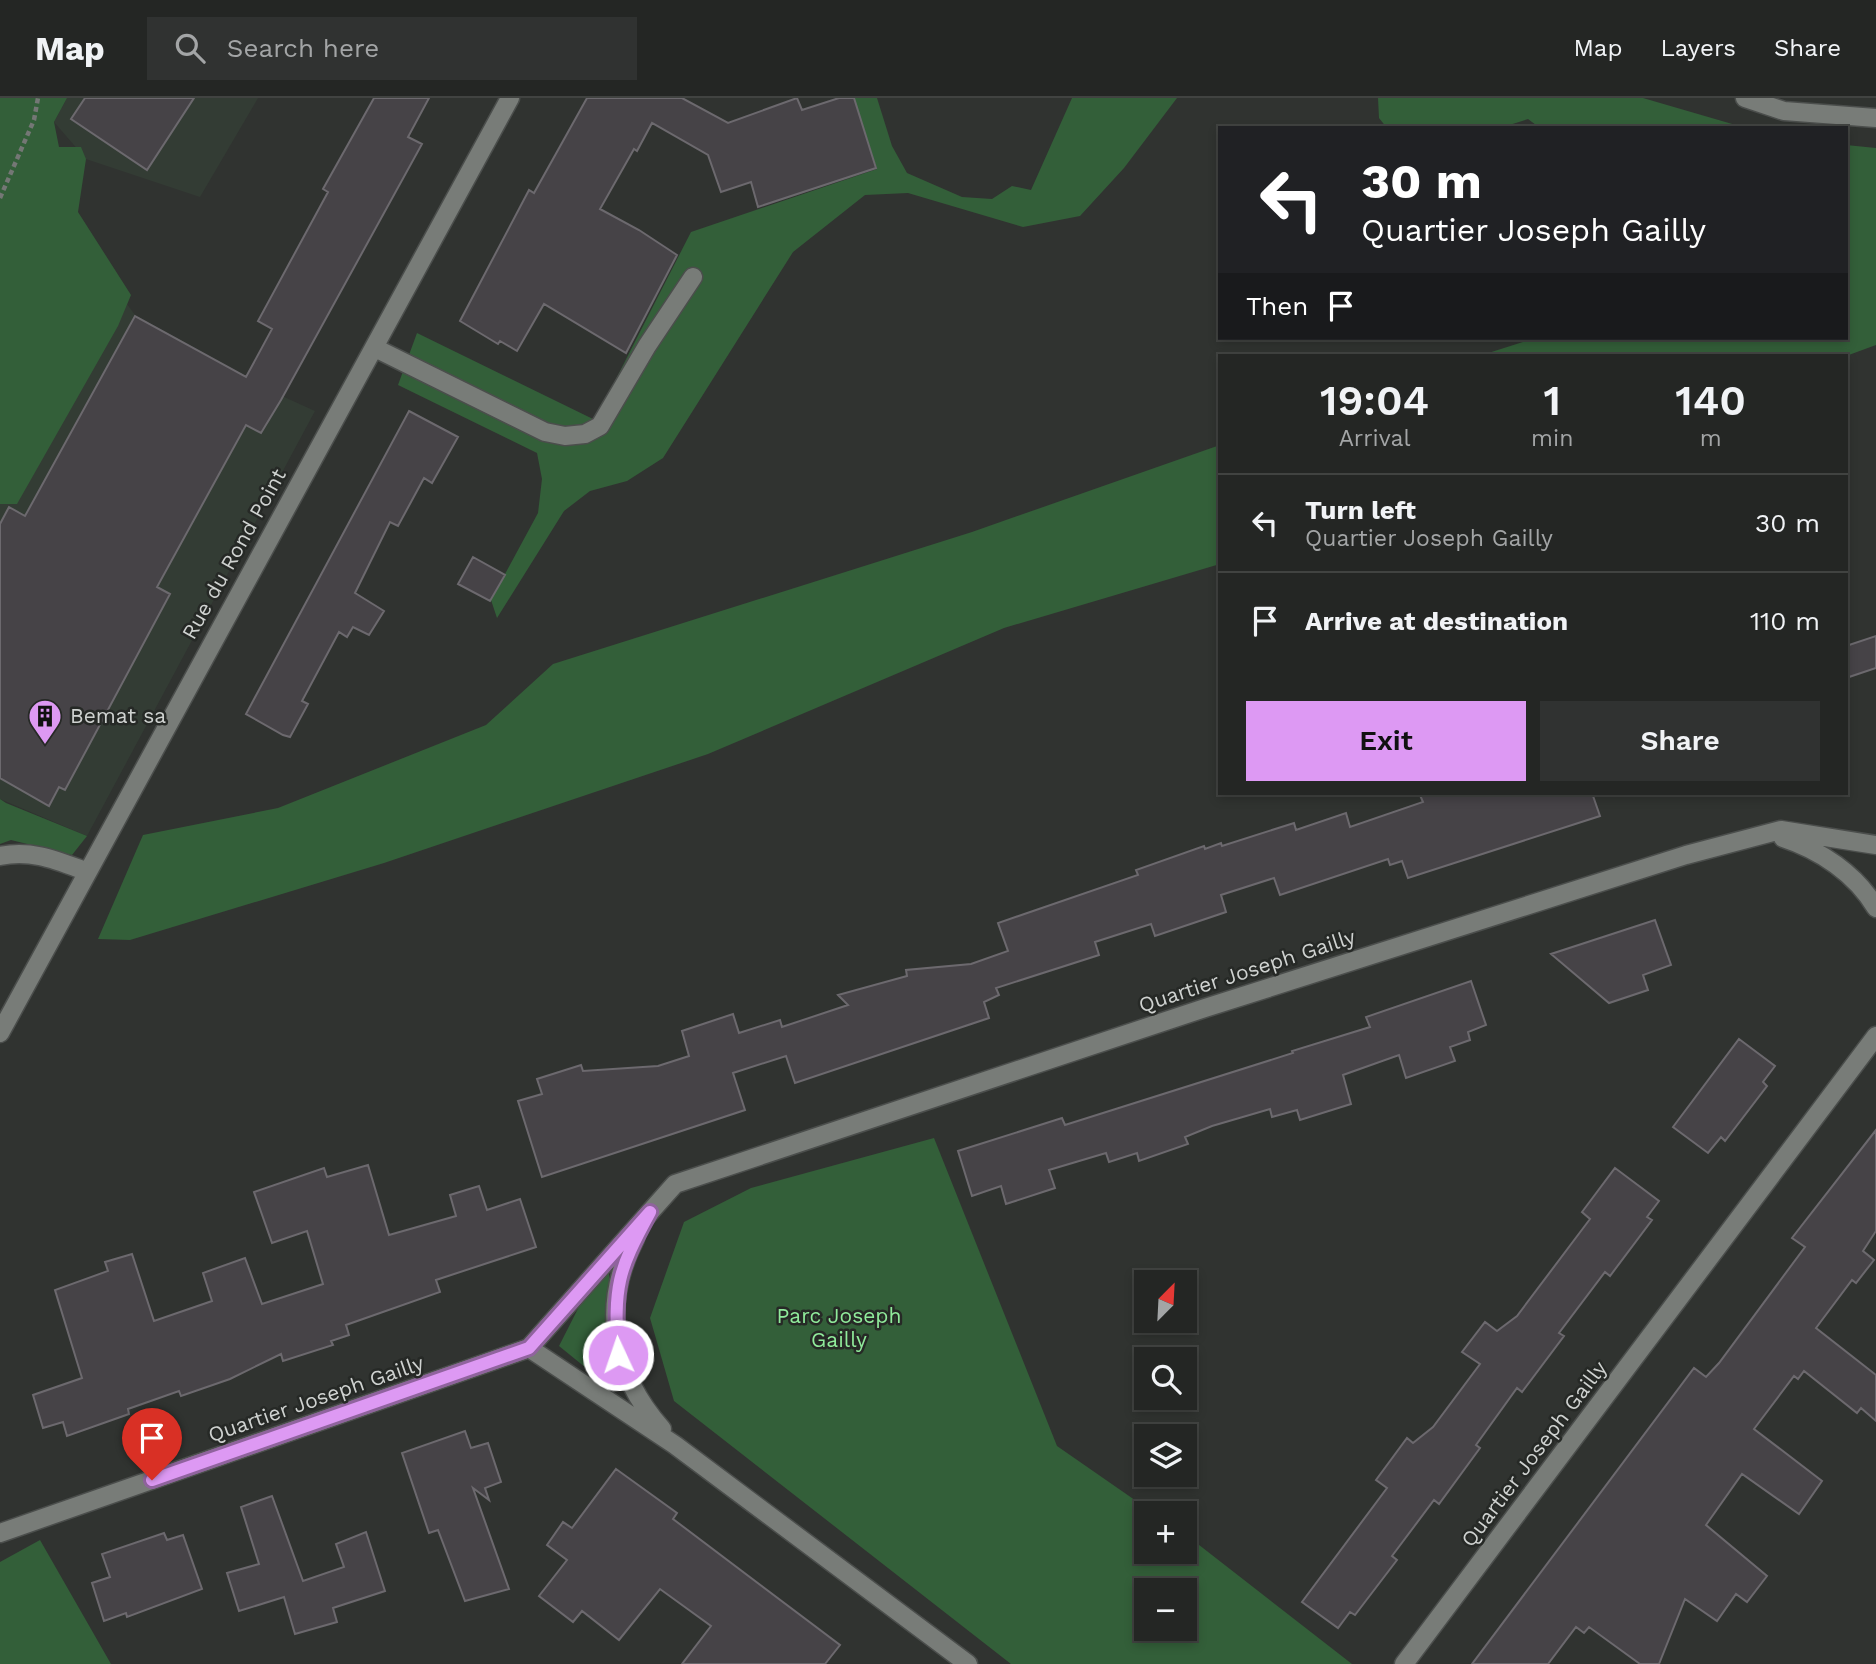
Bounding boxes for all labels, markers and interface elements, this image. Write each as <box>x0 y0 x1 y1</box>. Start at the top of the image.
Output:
search box <box>147 17 637 80</box>
text: Map <box>35 29 105 68</box>
icon: search <box>171 29 209 67</box>
text: Search here <box>227 33 379 63</box>
text: Map <box>1574 34 1622 62</box>
text: Layers <box>1660 34 1736 62</box>
text: Share <box>1774 34 1841 62</box>
text: 30 m <box>1361 152 1482 210</box>
icon: left <box>1246 154 1337 245</box>
text: Quartier Joseph Gailly <box>1361 211 1706 249</box>
icon: arrive <box>1322 287 1360 325</box>
text: Then <box>1246 291 1308 321</box>
text: 19:04 <box>1320 376 1429 425</box>
text: 1 <box>1544 376 1561 425</box>
text: 140 <box>1675 376 1746 425</box>
text: Arrival <box>1339 425 1410 452</box>
text: min <box>1531 425 1573 452</box>
text: m <box>1700 425 1722 452</box>
street label: Rue du Rond Point <box>176 464 291 643</box>
text: Turn left <box>1305 495 1416 525</box>
icon: left <box>1246 504 1284 542</box>
text: 30 m <box>1755 508 1820 538</box>
text: Quartier Joseph Gailly <box>1305 525 1553 552</box>
icon: arrive <box>1246 602 1284 640</box>
text: Arrive at destination <box>1305 606 1568 636</box>
text: 110 m <box>1750 606 1820 636</box>
building icon: Bemat sa <box>26 697 64 746</box>
button: Exit <box>1246 701 1526 781</box>
button: Share <box>1540 701 1820 781</box>
place label: Bemat sa <box>70 703 166 728</box>
street label: Quartier Joseph Gailly <box>1135 924 1359 1017</box>
north arrow <box>1134 1270 1197 1334</box>
map controls <box>1134 1270 1197 1641</box>
park label: Parc Joseph Gailly <box>776 1303 902 1352</box>
position arrow <box>581 1318 655 1392</box>
button: search <box>1134 1347 1197 1410</box>
street label: Quartier Joseph Gailly <box>205 1350 427 1447</box>
street label: Quartier Joseph Gailly <box>1455 1356 1612 1552</box>
pin <box>122 1408 182 1480</box>
icon: arrive <box>133 1419 171 1457</box>
button: layers <box>1134 1424 1197 1487</box>
button: + <box>1134 1501 1197 1564</box>
button: − <box>1134 1578 1197 1641</box>

